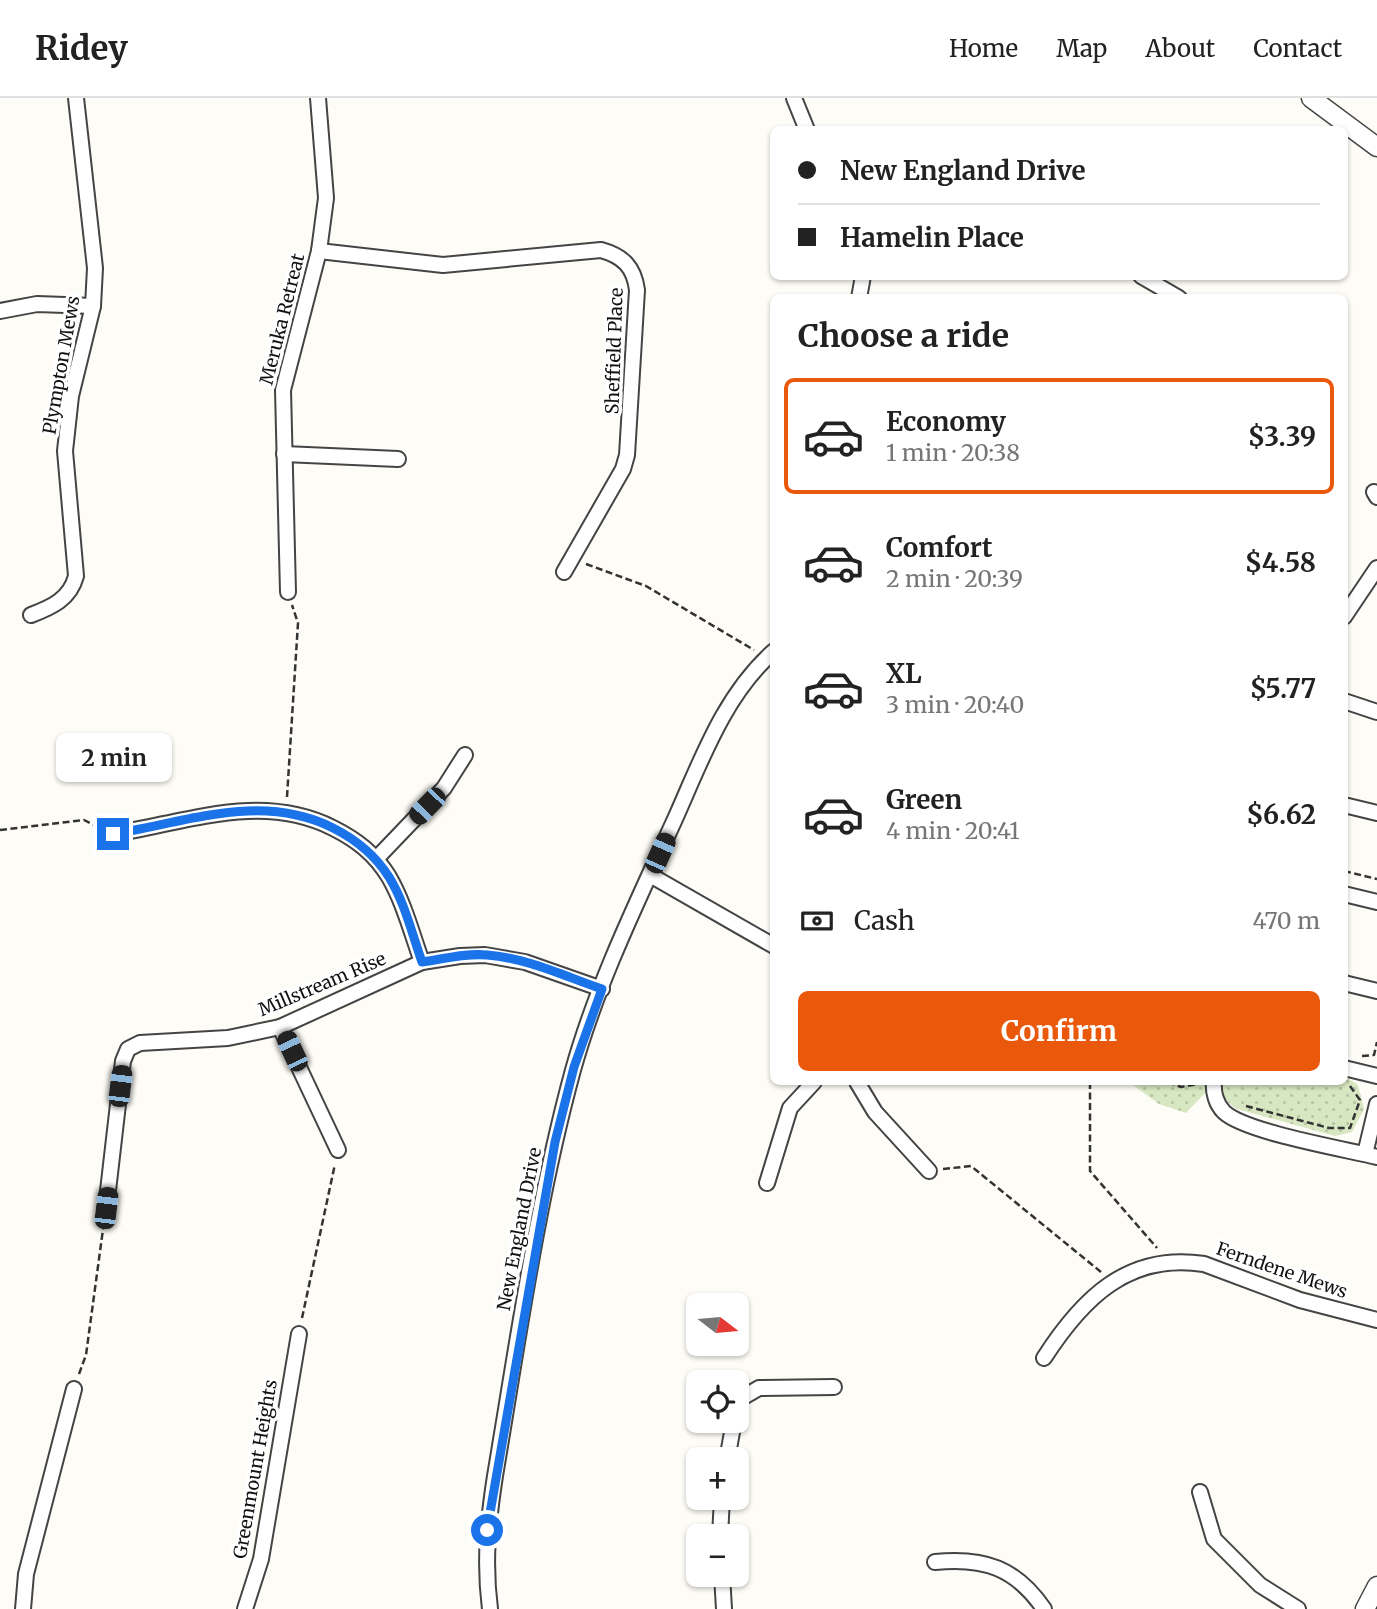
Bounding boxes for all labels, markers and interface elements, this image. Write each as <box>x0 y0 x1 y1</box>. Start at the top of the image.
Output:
text: Ridey <box>35 28 128 69</box>
text: Home <box>949 33 1018 64</box>
text: Map <box>1056 33 1107 64</box>
text: About <box>1145 33 1215 64</box>
text: Contact <box>1253 33 1342 64</box>
text: New England Drive <box>840 154 1086 187</box>
text: Hamelin Place <box>840 221 1024 254</box>
street label: Meruka Retreat <box>255 251 309 387</box>
street label: Sheffield Place <box>600 287 628 415</box>
street label: Plympton Mews <box>37 294 85 436</box>
text: Choose a ride <box>798 316 1009 356</box>
icon: car <box>802 405 865 468</box>
text: Economy <box>886 405 1006 438</box>
text: $3.39 <box>1248 420 1316 453</box>
text: 1 min · 20:38 <box>886 438 1020 467</box>
icon: car <box>802 531 865 594</box>
text: Comfort <box>886 531 992 564</box>
text: $4.58 <box>1245 546 1316 579</box>
text: 2 min · 20:39 <box>886 564 1023 593</box>
icon: car <box>802 657 865 720</box>
text: XL <box>886 657 922 690</box>
text: $5.77 <box>1250 672 1316 705</box>
text: 3 min · 20:40 <box>886 690 1024 719</box>
callout: 2 min <box>55 732 171 782</box>
text: 2 min <box>81 743 147 772</box>
icon: car <box>802 783 865 846</box>
text: Green <box>886 783 962 816</box>
car <box>405 784 450 828</box>
text: $6.62 <box>1246 798 1316 831</box>
text: 4 min · 20:41 <box>886 816 1020 845</box>
route end <box>97 818 129 850</box>
car <box>642 830 679 876</box>
icon: cash <box>798 902 836 940</box>
text: Cash <box>854 904 915 937</box>
text: 470 m <box>1253 906 1320 935</box>
street label: Millstream Rise <box>255 947 389 1021</box>
button: Confirm <box>798 991 1320 1071</box>
car <box>274 1028 311 1074</box>
car <box>108 1064 133 1108</box>
street label: New England Drive <box>492 1145 546 1313</box>
car <box>94 1186 119 1230</box>
street label: Ferndene Mews <box>1213 1237 1351 1303</box>
north arrow <box>686 1293 749 1356</box>
map controls <box>686 1293 749 1587</box>
button: locate <box>686 1370 749 1433</box>
street label: Greenmount Heights <box>228 1378 282 1560</box>
button: + <box>686 1447 749 1510</box>
route start <box>471 1514 503 1546</box>
button: − <box>686 1524 749 1587</box>

